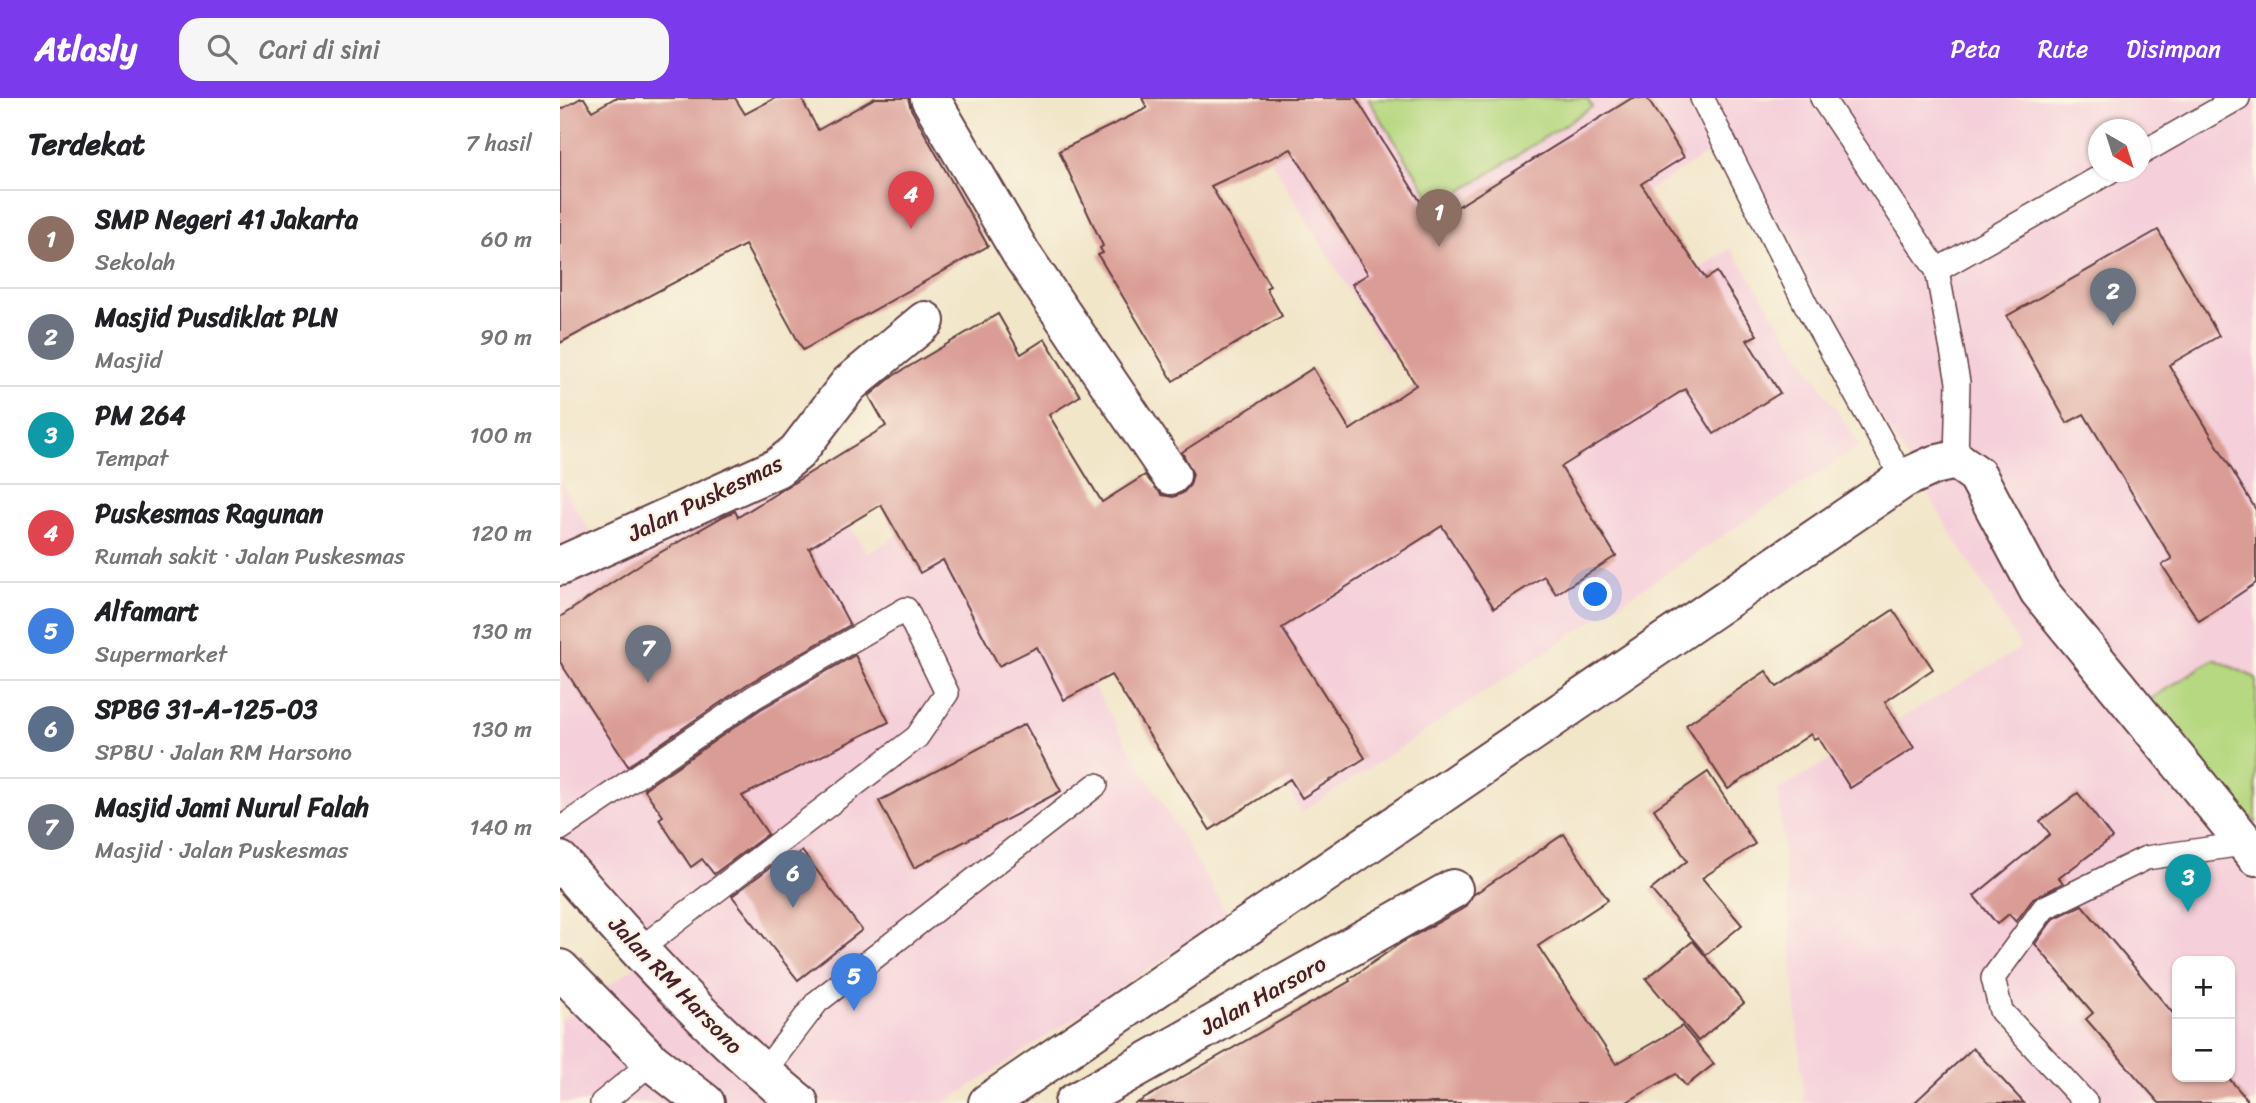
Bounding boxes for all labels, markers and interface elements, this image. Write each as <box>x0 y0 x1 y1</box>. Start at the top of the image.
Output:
search box <box>179 18 669 81</box>
text: Atlasly <box>35 20 137 78</box>
text: Cari di sini <box>259 26 380 72</box>
text: Peta <box>1951 28 2000 70</box>
text: Rute <box>2038 28 2088 70</box>
text: Disimpan <box>2126 28 2221 70</box>
icon: search <box>203 30 241 68</box>
text: Terdekat <box>28 117 145 171</box>
north arrow <box>2088 119 2151 182</box>
text: 7 hasil <box>466 123 532 164</box>
pin: 4 <box>888 171 934 229</box>
pin: 1 <box>1416 189 1462 247</box>
text: SMP Negeri 41 Jakarta <box>95 196 358 242</box>
text: 1 <box>46 219 56 260</box>
text: 60 m <box>481 219 532 260</box>
text: Sekolah <box>95 242 175 283</box>
pin: 2 <box>2090 268 2136 326</box>
text: Masjid Pusdiklat PLN <box>95 294 338 340</box>
text: 2 <box>44 317 58 358</box>
text: 90 m <box>480 317 532 358</box>
text: Masjid <box>95 340 162 381</box>
text: PM 264 <box>95 392 186 438</box>
text: 3 <box>45 415 57 456</box>
text: 100 m <box>469 415 532 456</box>
text: Tempat <box>95 438 168 479</box>
street label: Jalan Puskesmas <box>620 443 790 554</box>
text: Puskesmas Ragunan <box>95 490 323 536</box>
text: 4 <box>44 513 58 554</box>
text: 120 m <box>471 513 532 554</box>
text: Rumah sakit · Jalan Puskesmas <box>95 536 405 577</box>
your location <box>1578 577 1612 611</box>
text: Alfamart <box>95 588 199 634</box>
text: 5 <box>44 611 58 652</box>
text: 130 m <box>471 611 532 652</box>
pin: 7 <box>625 625 671 683</box>
text: Supermarket <box>95 634 227 675</box>
text: SPBG 31-A-125-03 <box>95 686 318 732</box>
text: 6 <box>44 709 58 750</box>
text: 130 m <box>471 709 532 750</box>
text: SPBU · Jalan RM Harsono <box>95 732 352 773</box>
text: Masjid Jami Nurul Falah <box>95 784 369 830</box>
text: 7 <box>44 807 58 848</box>
text: 140 m <box>470 807 532 848</box>
text: Masjid · Jalan Puskesmas <box>95 830 348 871</box>
pin: 6 <box>770 850 816 908</box>
pin: 3 <box>2165 854 2211 912</box>
street label: Jalan RM Harsono <box>597 905 753 1065</box>
street label: Jalan Harsoro <box>1191 944 1334 1048</box>
pin: 5 <box>831 953 877 1011</box>
map controls <box>2172 956 2235 1082</box>
button: + <box>2172 956 2235 1019</box>
button: − <box>2172 1019 2235 1082</box>

